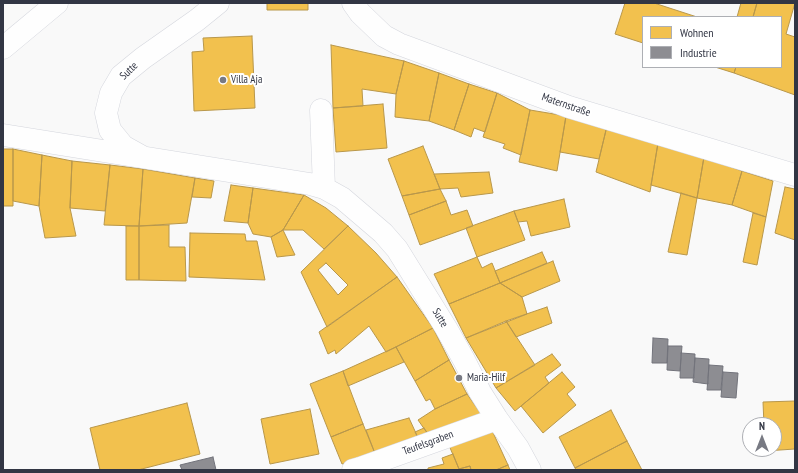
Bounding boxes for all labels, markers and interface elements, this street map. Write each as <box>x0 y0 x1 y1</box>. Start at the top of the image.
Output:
legend <box>642 16 782 68</box>
text: Wohnen <box>680 25 714 40</box>
text: Industrie <box>680 45 717 60</box>
street label: Sutte <box>117 59 141 83</box>
place label: Villa Aja <box>231 73 262 87</box>
marker: Villa Aja <box>218 75 228 85</box>
street label: Maternstraße <box>540 90 592 120</box>
street label: Sutte <box>429 306 451 330</box>
place label: Maria-Hilf <box>467 371 505 385</box>
marker: Maria-Hilf <box>454 373 464 383</box>
north arrow <box>742 417 782 457</box>
text: N <box>759 419 765 433</box>
street label: Teufelsgraben <box>401 428 455 458</box>

